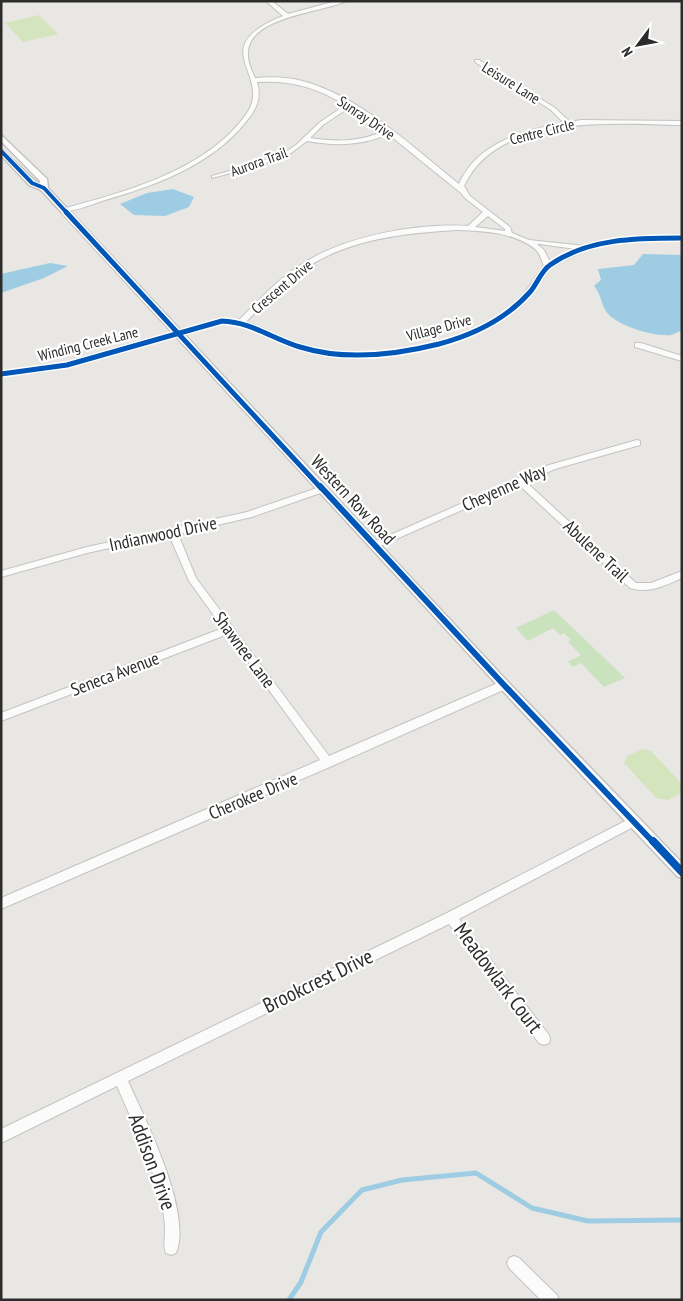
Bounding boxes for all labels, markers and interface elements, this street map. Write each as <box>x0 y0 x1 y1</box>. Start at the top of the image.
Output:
north arrow <box>613 20 663 70</box>
text: N <box>617 44 637 60</box>
street label: Leisure Lane <box>479 57 544 108</box>
street label: Sunray Drive <box>334 91 399 144</box>
street label: Centre Circle <box>508 114 576 149</box>
street label: Aurora Trail <box>228 142 290 181</box>
street label: Crescent Drive <box>247 255 316 318</box>
street label: Village Drive <box>403 310 473 346</box>
street label: Winding Creek Lane <box>36 322 140 365</box>
street label: Western Row Road <box>306 450 401 549</box>
street label: Cheyenne Way <box>458 459 550 516</box>
street label: Indianwood Drive <box>107 511 219 556</box>
street label: Abulene Trail <box>559 515 634 587</box>
street label: Shawnee Lane <box>208 607 281 692</box>
street label: Seneca Avenue <box>67 646 162 701</box>
street label: Cherokee Drive <box>205 767 301 825</box>
street label: Meadowlark Court <box>448 917 549 1038</box>
street label: Brookcrest Drive <box>258 942 377 1019</box>
street label: Addison Drive <box>123 1110 182 1214</box>

